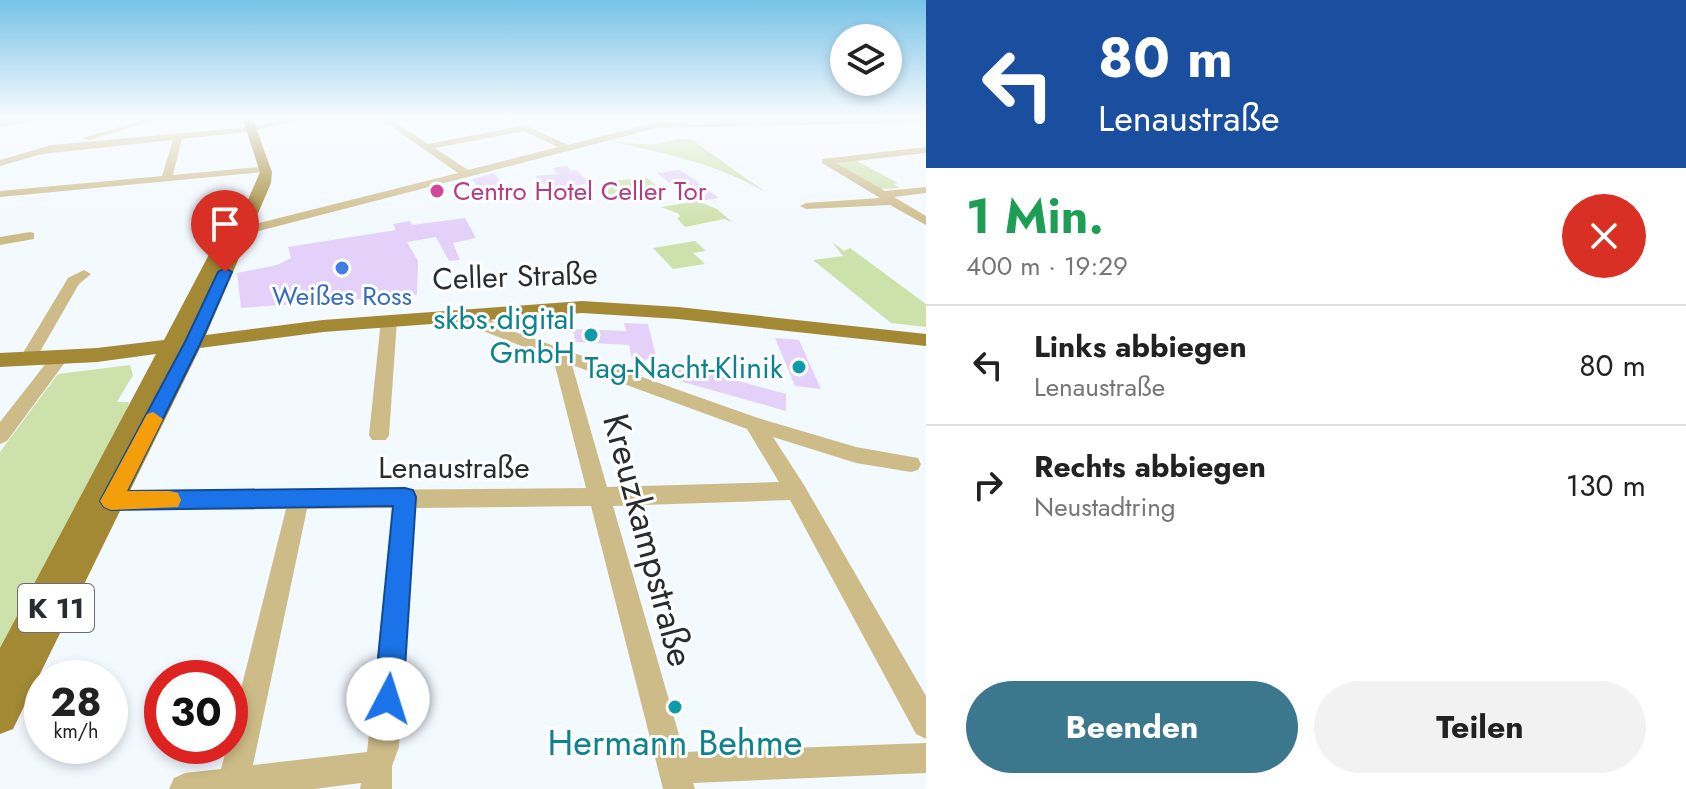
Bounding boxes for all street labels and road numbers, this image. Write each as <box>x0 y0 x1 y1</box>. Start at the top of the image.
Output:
street label: Celler Straße <box>432 252 598 300</box>
street label: Kreuzkampstraße <box>590 408 708 672</box>
street label: Lenaustraße <box>378 446 530 489</box>
road number: K 11 <box>18 584 94 632</box>

